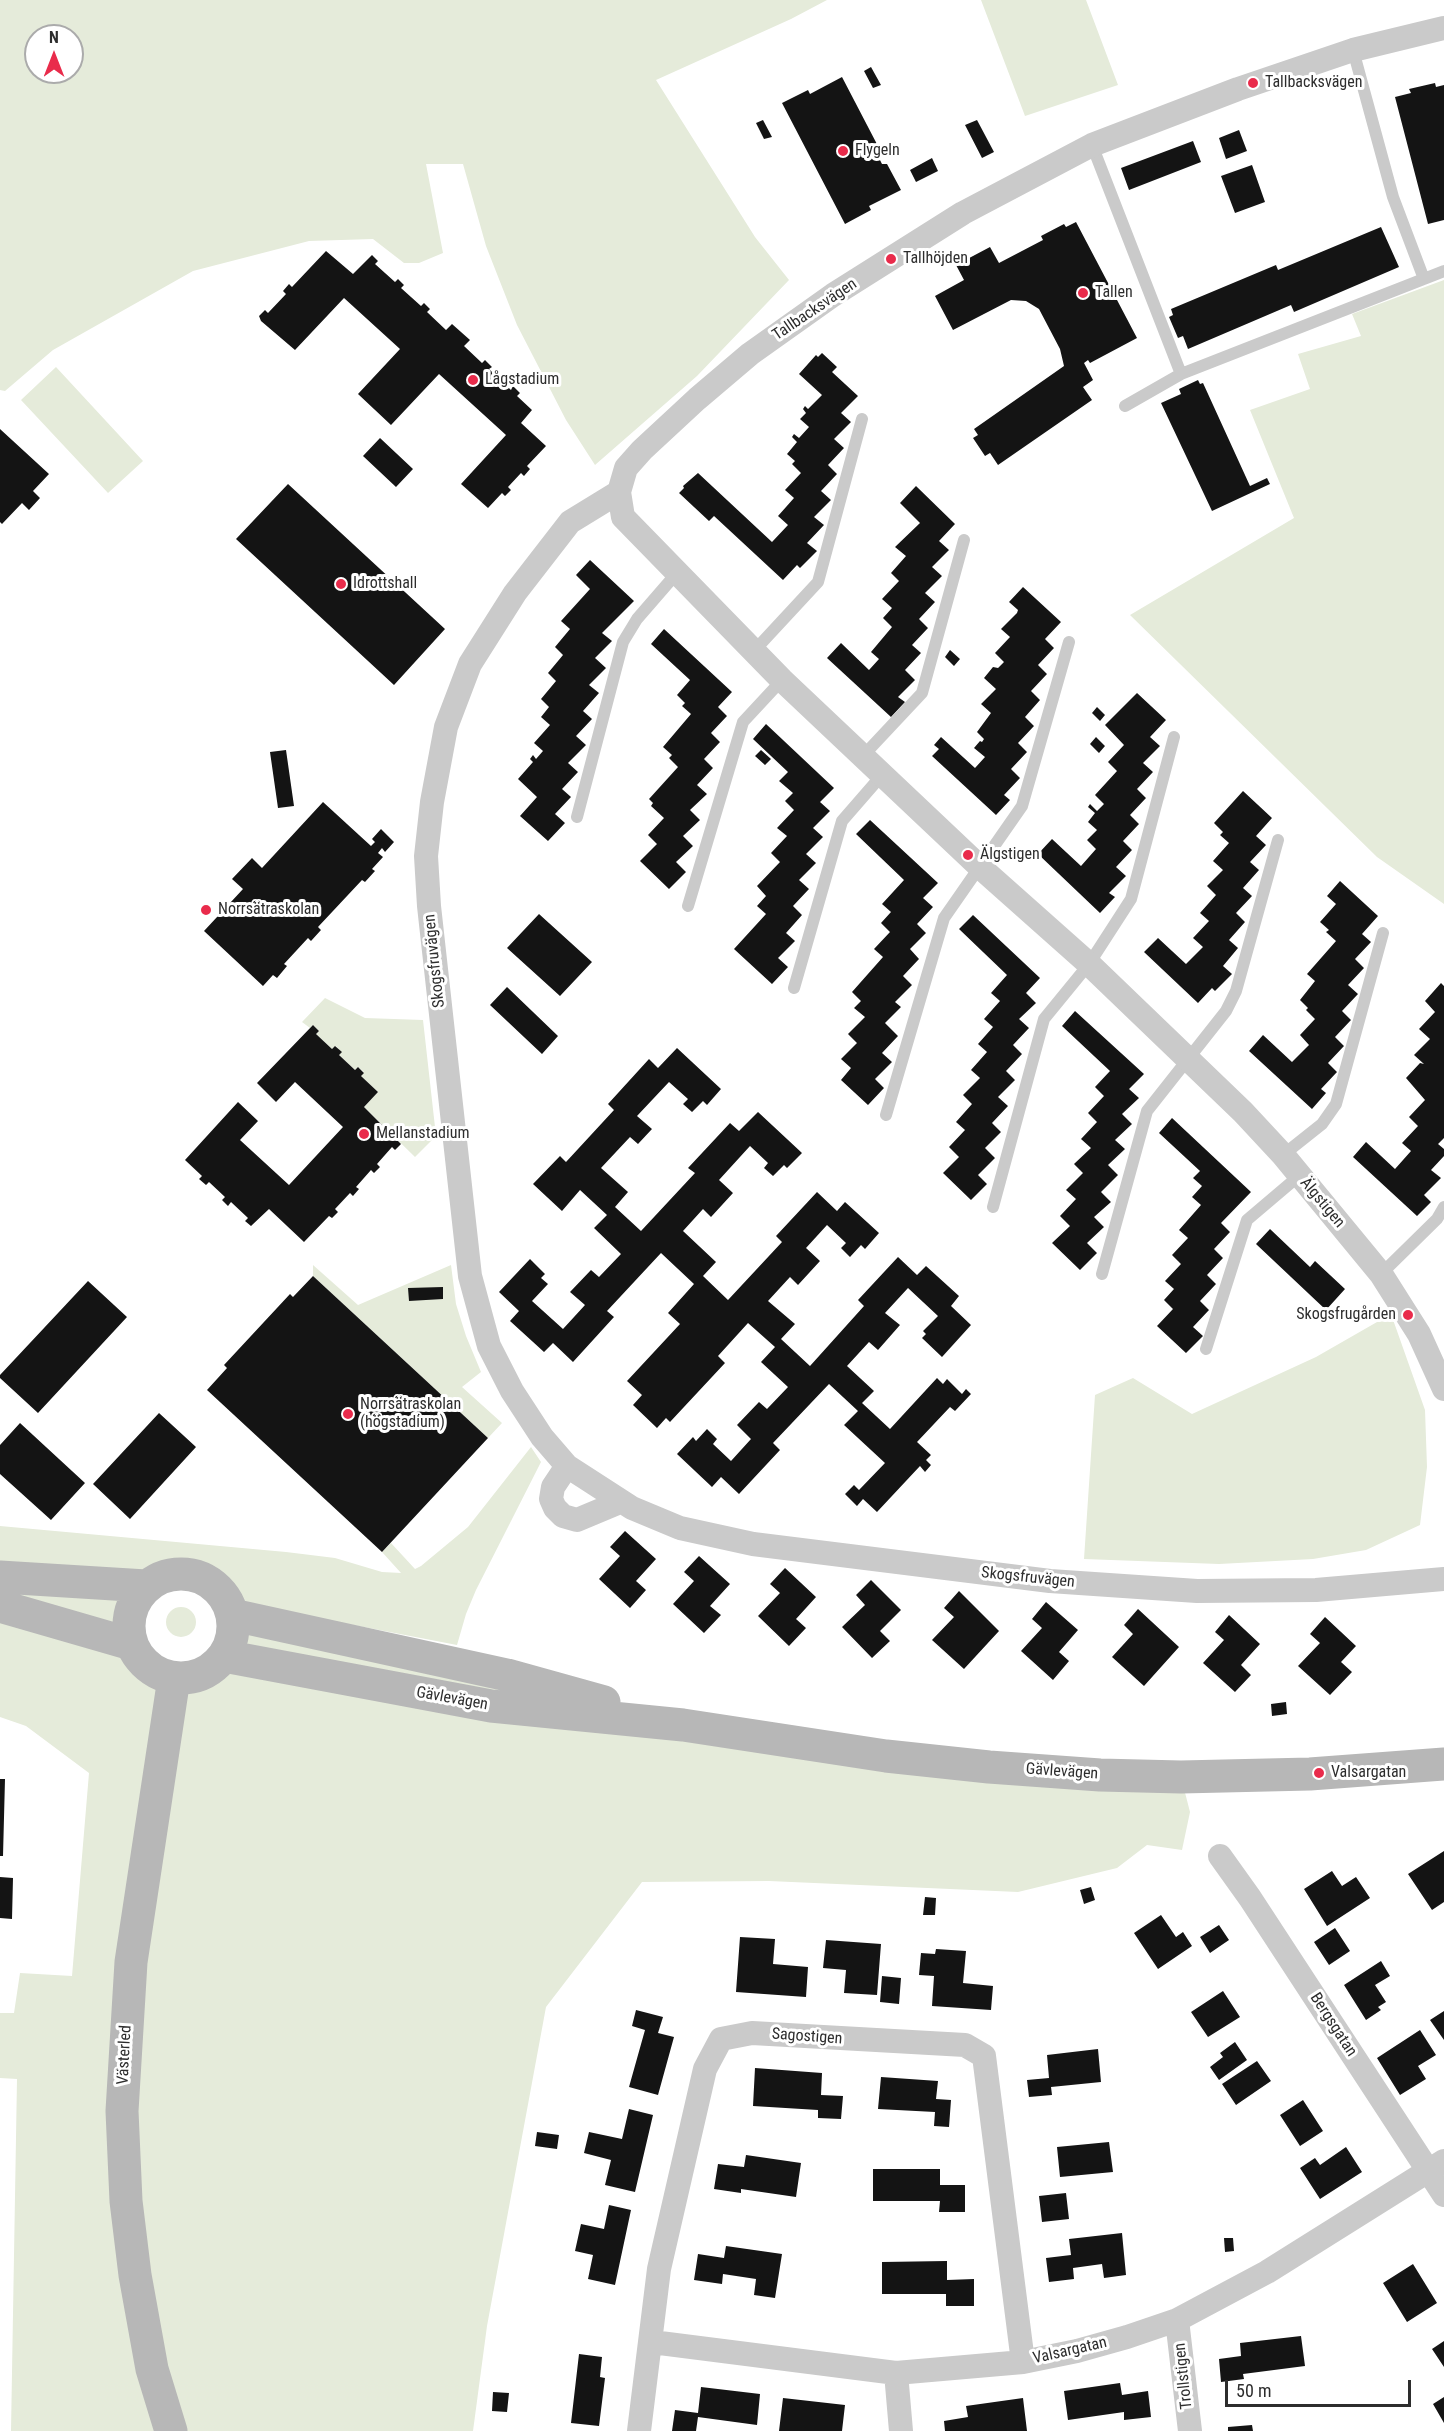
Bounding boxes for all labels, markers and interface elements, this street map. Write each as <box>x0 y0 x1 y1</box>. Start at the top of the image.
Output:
north arrow <box>24 24 84 84</box>
text: N <box>49 28 59 47</box>
place label: Tallbacksvägen <box>1265 73 1362 93</box>
marker: Tallbacksvägen <box>1246 76 1260 90</box>
place label: Flygeln <box>855 141 900 161</box>
marker: Flygeln <box>836 144 850 158</box>
place label: Tallhöjden <box>903 249 968 269</box>
marker: Tallhöjden <box>884 252 898 266</box>
street label: Tallbacksvägen <box>769 275 861 345</box>
place label: Tallen <box>1095 283 1133 303</box>
marker: Tallen <box>1076 286 1090 300</box>
place label: Lågstadium <box>485 370 559 390</box>
marker: Lågstadium <box>466 373 480 387</box>
place label: Idrottshall <box>353 574 417 594</box>
marker: Idrottshall <box>334 577 348 591</box>
place label: Älgstigen <box>980 845 1040 865</box>
marker: Älgstigen <box>961 848 975 862</box>
place label: Norrsätraskolan <box>218 900 319 920</box>
marker: Norrsätraskolan <box>199 903 213 917</box>
street label: Skogsfruvägen <box>421 913 449 1009</box>
place label: Mellanstadium <box>376 1124 469 1144</box>
marker: Mellanstadium <box>357 1127 371 1141</box>
street label: Älgstigen <box>1295 1174 1349 1232</box>
place label: Skogsfrugården <box>1296 1305 1396 1325</box>
marker: Skogsfrugården <box>1401 1308 1415 1322</box>
place label: Norrsätraskolan (högstadium) <box>360 1395 461 1433</box>
marker: Norrsätraskolan (högstadium) <box>341 1407 355 1421</box>
street label: Skogsfruvägen <box>980 1564 1076 1592</box>
street label: Gävlevägen <box>415 1683 489 1715</box>
street label: Gävlevägen <box>1025 1760 1099 1784</box>
place label: Valsargatan <box>1331 1763 1406 1783</box>
marker: Valsargatan <box>1312 1766 1326 1780</box>
street label: Bergsgatan <box>1305 1990 1361 2060</box>
street label: Västerled <box>114 2025 136 2085</box>
street label: Sagostigen <box>771 2025 843 2049</box>
street label: Valsargatan <box>1031 2333 1109 2369</box>
street label: Trollstigen <box>1171 2342 1197 2410</box>
scale bar <box>1228 2368 1414 2406</box>
text: 50 m <box>1236 2380 1271 2401</box>

